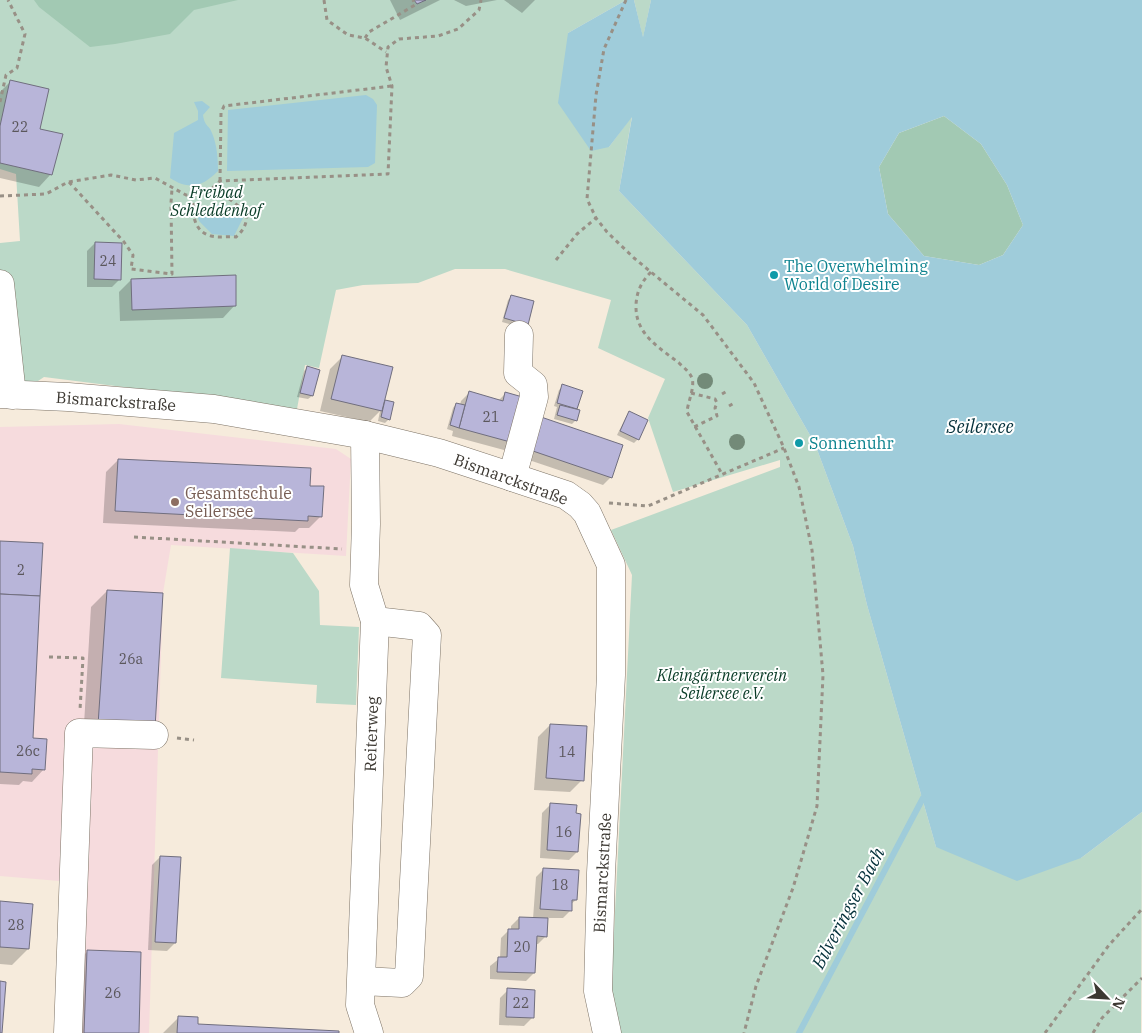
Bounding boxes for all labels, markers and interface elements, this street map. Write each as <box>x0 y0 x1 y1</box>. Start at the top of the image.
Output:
house number: 22 <box>12 118 28 136</box>
park label: Freibad Schleddenhof <box>169 182 265 220</box>
house number: 24 <box>100 252 116 270</box>
place label: The Overwhelming World of Desire <box>784 256 928 294</box>
marker: The Overwhelming World of Desire <box>768 269 780 281</box>
street label: Bismarckstraße <box>55 387 177 415</box>
house number: 21 <box>483 408 499 426</box>
water label: Seilersee <box>946 415 1013 438</box>
place label: Sonnenuhr <box>809 433 894 453</box>
marker: Sonnenuhr <box>793 437 805 449</box>
street label: Bismarckstraße <box>451 449 571 509</box>
place label: Gesamtschule Seilersee <box>185 483 292 521</box>
marker: Gesamtschule Seilersee <box>169 496 181 508</box>
house number: 2 <box>17 561 25 579</box>
house number: 26a <box>119 650 144 668</box>
park label: Kleingärtnerverein Seilersee e.V. <box>656 665 787 703</box>
street label: Reiterweg <box>360 696 382 772</box>
house number: 26c <box>16 742 40 760</box>
house number: 14 <box>559 743 575 761</box>
street label: Bismarckstraße <box>589 812 615 934</box>
house number: 16 <box>556 823 572 841</box>
water label: Bilveringser Bach <box>806 843 890 974</box>
house number: 18 <box>552 876 568 894</box>
house number: 28 <box>8 916 24 934</box>
house number: 20 <box>514 938 530 956</box>
north arrow <box>1082 973 1132 1023</box>
house number: 26 <box>105 984 121 1002</box>
house number: 22 <box>513 994 529 1012</box>
text: N <box>1108 995 1129 1012</box>

